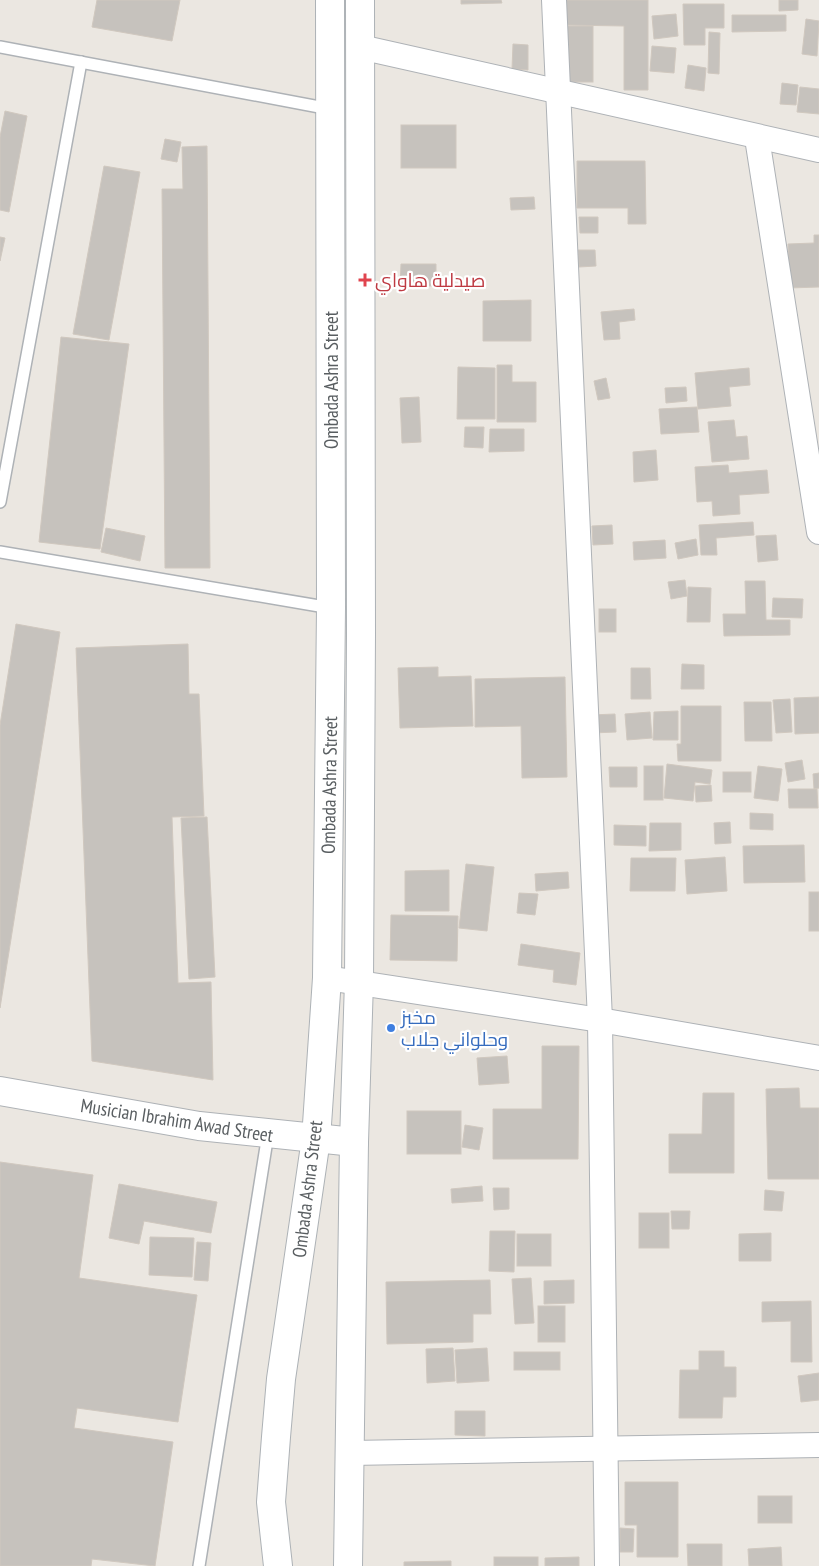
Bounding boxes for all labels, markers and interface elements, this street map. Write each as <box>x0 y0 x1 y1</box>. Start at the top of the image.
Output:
place label: صيدلية هاواي <box>375 268 485 295</box>
marker: صيدلية هاواي <box>359 274 371 286</box>
street label: Ombada Ashra Street <box>319 310 343 449</box>
street label: Ombada Ashra Street <box>316 715 342 854</box>
place label: مخبز وحلواني جلاب <box>400 1005 508 1054</box>
marker: مخبز وحلواني جلاب <box>385 1022 397 1034</box>
street label: Musician Ibrahim Awad Street <box>79 1093 276 1147</box>
street label: Ombada Ashra Street <box>287 1118 327 1259</box>

